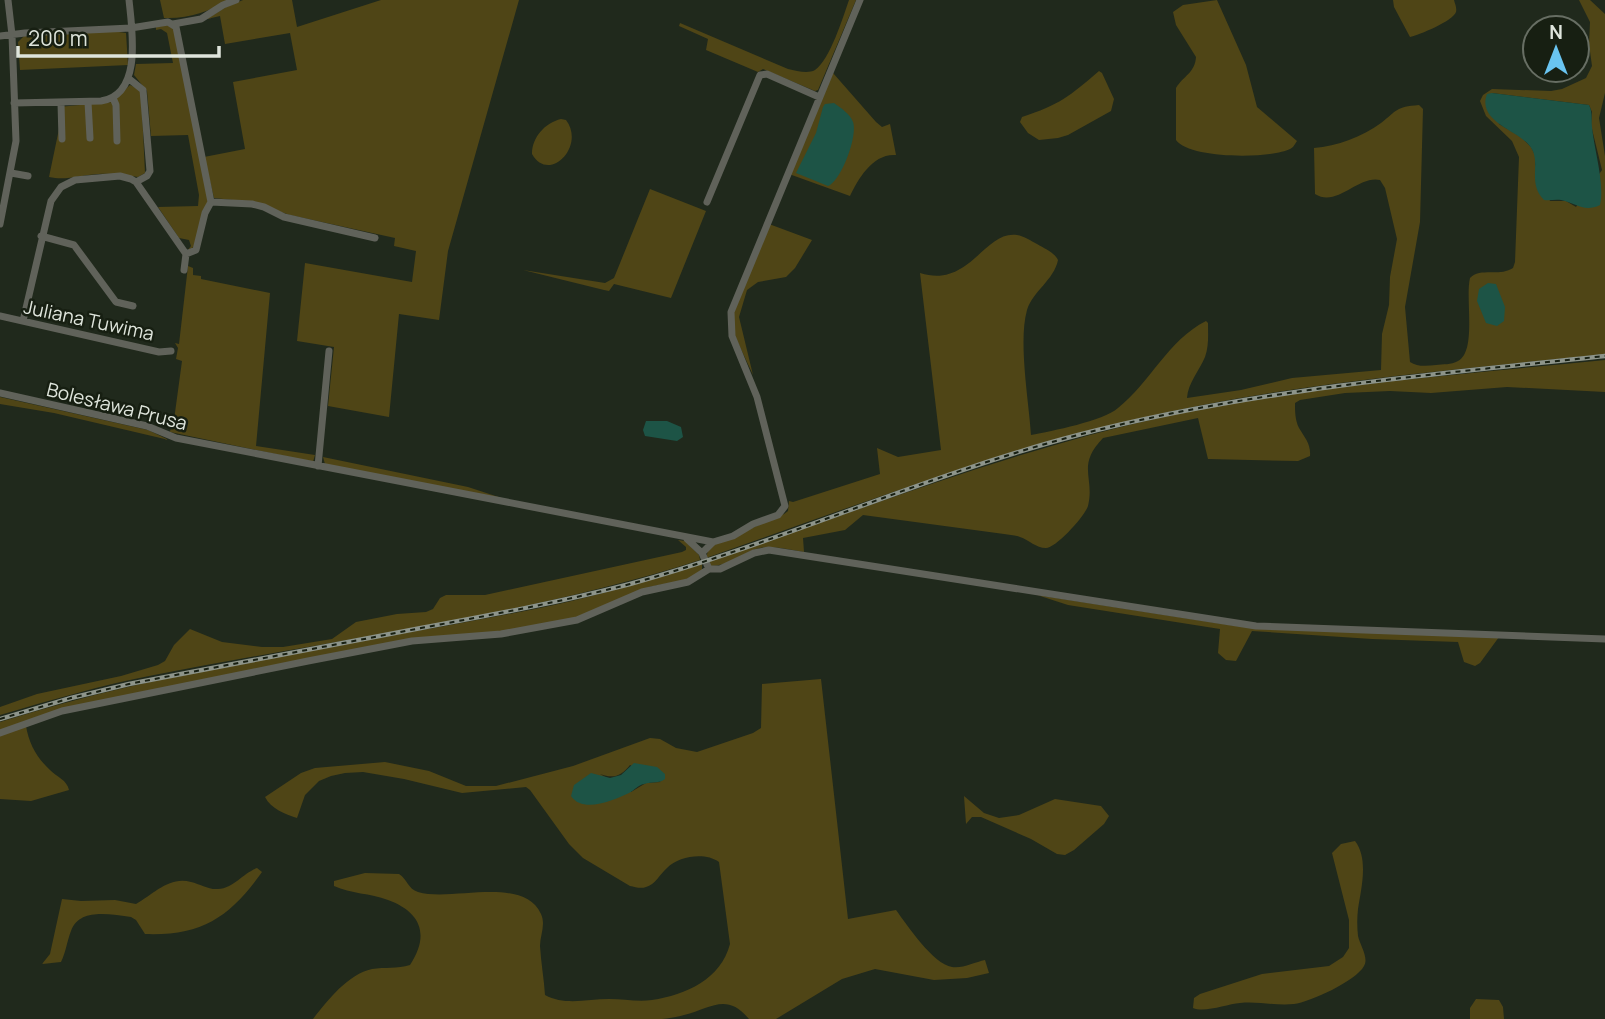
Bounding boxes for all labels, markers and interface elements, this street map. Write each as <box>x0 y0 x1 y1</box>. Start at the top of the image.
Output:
scale bar <box>18 14 219 58</box>
north arrow <box>1521 14 1591 84</box>
text: N <box>1549 19 1563 45</box>
text: 200 m <box>28 24 88 52</box>
street label: Juliana Tuwima <box>21 294 157 346</box>
street label: Bolesława Prusa <box>44 376 190 436</box>

